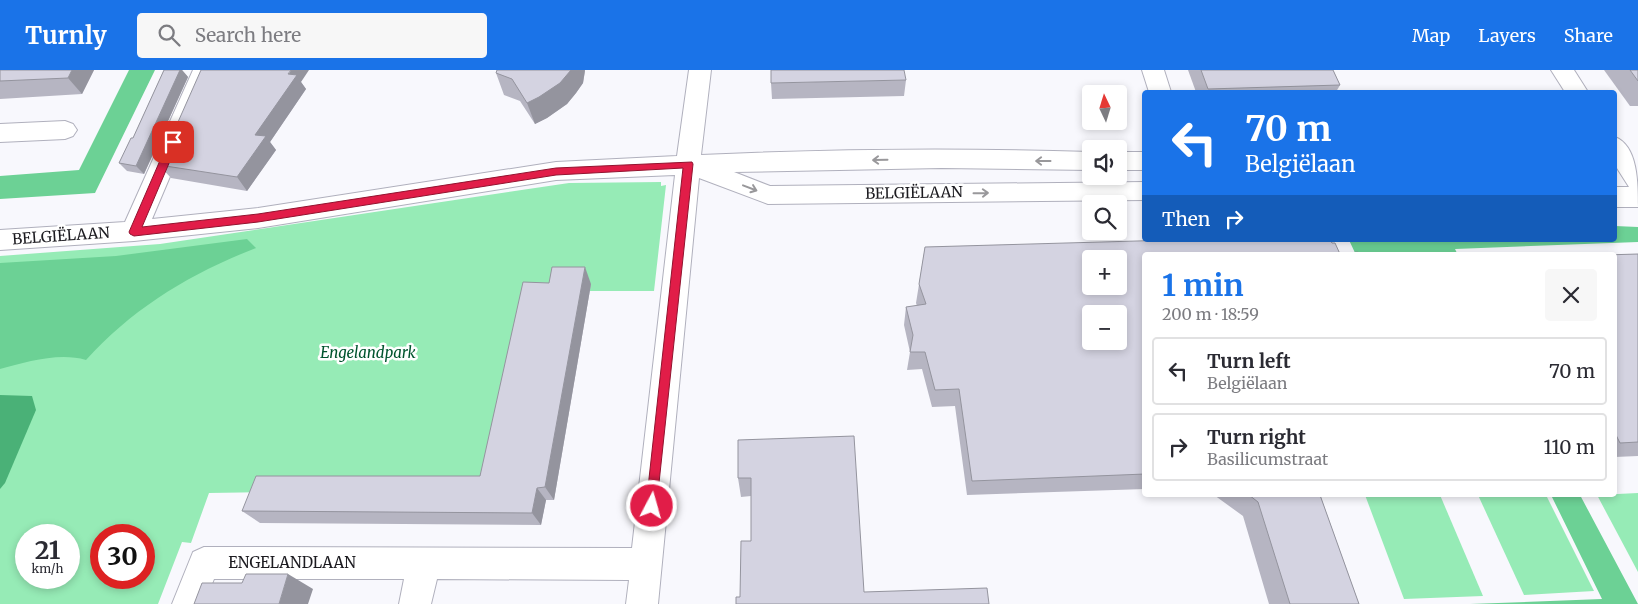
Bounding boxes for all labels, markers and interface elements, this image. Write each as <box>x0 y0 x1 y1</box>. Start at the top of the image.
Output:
search box <box>137 13 487 58</box>
text: Turnly <box>25 20 107 51</box>
icon: search <box>155 21 183 49</box>
text: Search here <box>195 23 301 47</box>
text: Map <box>1412 24 1450 47</box>
text: Layers <box>1478 24 1536 47</box>
text: Share <box>1564 24 1613 47</box>
north arrow <box>1082 85 1128 130</box>
map controls <box>1082 85 1127 350</box>
text: 70 m <box>1245 107 1332 151</box>
icon: left <box>1162 110 1227 175</box>
pin <box>152 121 194 163</box>
icon: arrive <box>159 128 187 156</box>
button: sound <box>1082 140 1127 185</box>
text: Belgiëlaan <box>1245 150 1356 178</box>
one-way arrow <box>872 155 888 165</box>
one-way arrow <box>1035 156 1051 166</box>
street label: BELGIËLAAN <box>865 182 963 203</box>
one-way arrow <box>742 184 757 193</box>
one-way arrow <box>972 188 989 198</box>
button: search <box>1082 195 1127 240</box>
icon: right <box>1220 205 1248 233</box>
text: Then <box>1162 207 1210 231</box>
street label: BELGIËLAAN <box>12 223 111 248</box>
button: + <box>1082 250 1127 295</box>
text: 1 min <box>1162 266 1244 304</box>
button: close <box>1545 269 1597 321</box>
text: 200 m · 18:59 <box>1162 304 1259 324</box>
button: − <box>1082 305 1127 350</box>
park label: Engelandpark <box>320 343 417 362</box>
text: Turn left <box>1207 349 1291 373</box>
icon: left <box>1164 357 1192 385</box>
text: 70 m <box>1549 359 1595 383</box>
text: Belgiëlaan <box>1207 373 1287 393</box>
text: Turn right <box>1207 425 1306 449</box>
icon: right <box>1164 433 1192 461</box>
text: 110 m <box>1544 435 1595 459</box>
text: Basilicumstraat <box>1207 449 1328 469</box>
position arrow <box>625 479 677 531</box>
speed limit sign: 30 <box>90 524 155 589</box>
text: 21 <box>35 534 60 566</box>
street label: ENGELANDLAAN <box>228 553 356 572</box>
text: km/h <box>32 561 63 576</box>

